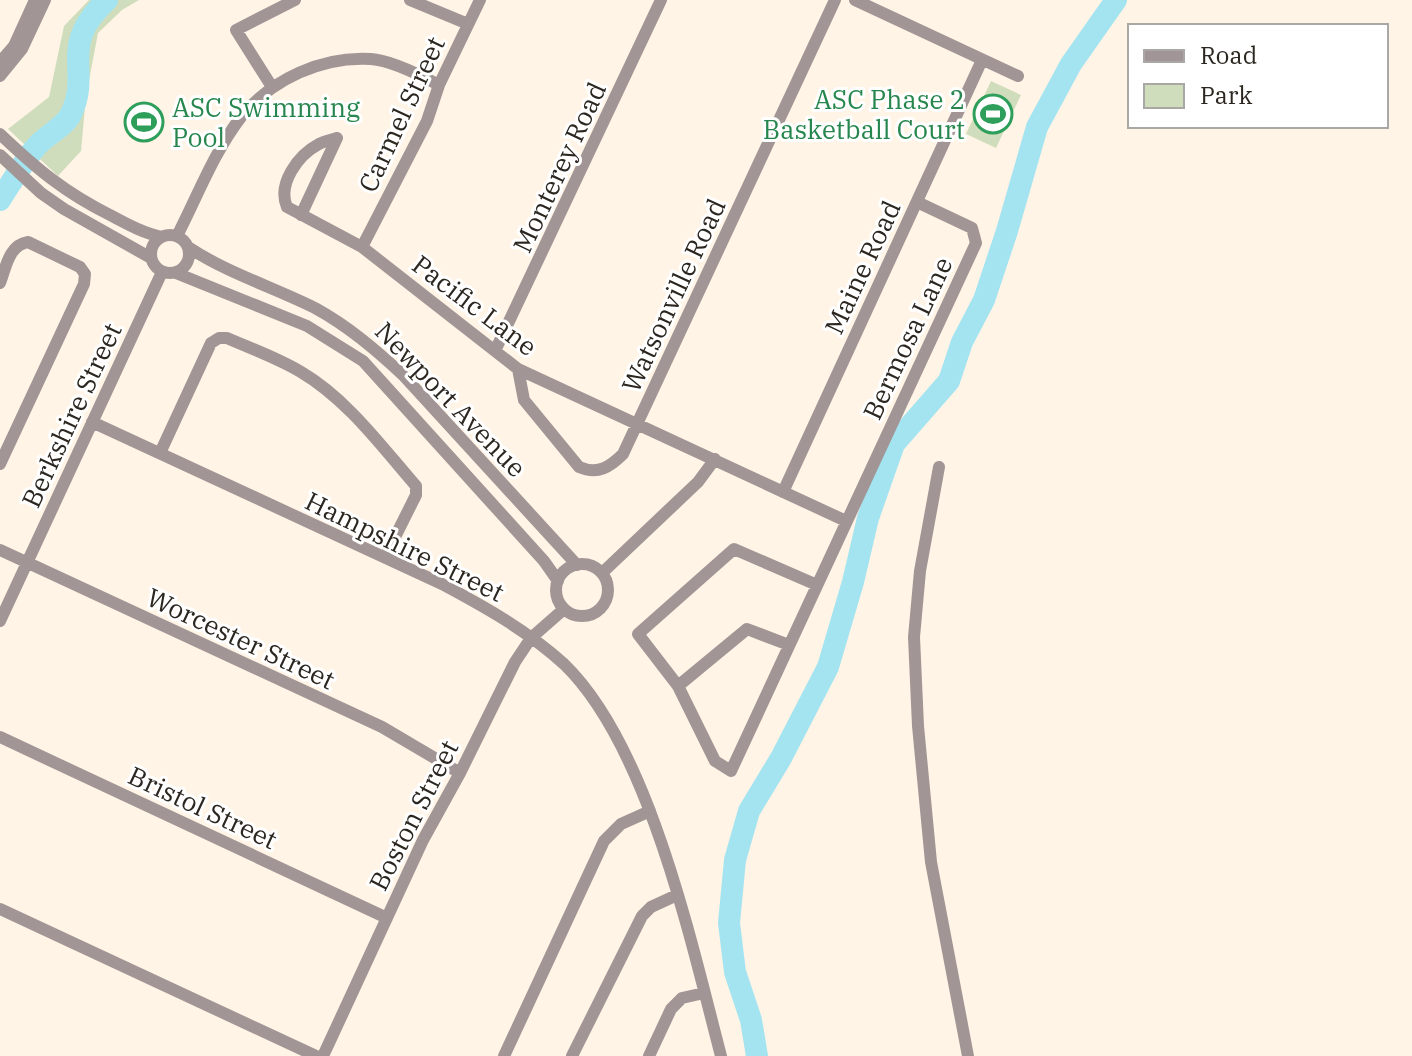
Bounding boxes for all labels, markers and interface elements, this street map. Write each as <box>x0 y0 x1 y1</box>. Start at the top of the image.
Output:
legend <box>1128 24 1388 128</box>
street label: Carmel Street <box>350 31 452 197</box>
text: Road <box>1200 39 1257 71</box>
street label: Monterey Road <box>505 76 613 258</box>
text: Park <box>1200 79 1252 111</box>
place label: ASC Phase 2 Basketball Court <box>763 82 965 146</box>
place label: ASC Swimming Pool <box>172 90 360 154</box>
sports icon: ASC Phase 2 Basketball Court <box>972 93 1014 135</box>
sports icon: ASC Swimming Pool <box>123 101 165 143</box>
street label: Watsonville Road <box>613 193 733 397</box>
street label: Maine Road <box>816 195 908 339</box>
street label: Pacific Lane <box>406 247 544 363</box>
street label: Bermosa Lane <box>855 251 959 425</box>
street label: Newport Avenue <box>368 314 534 484</box>
street label: Berkshire Street <box>13 317 129 513</box>
street label: Hampshire Street <box>300 483 510 609</box>
street label: Worcester Street <box>142 580 340 696</box>
street label: Boston Street <box>361 734 465 896</box>
street label: Bristol Street <box>123 758 283 856</box>

